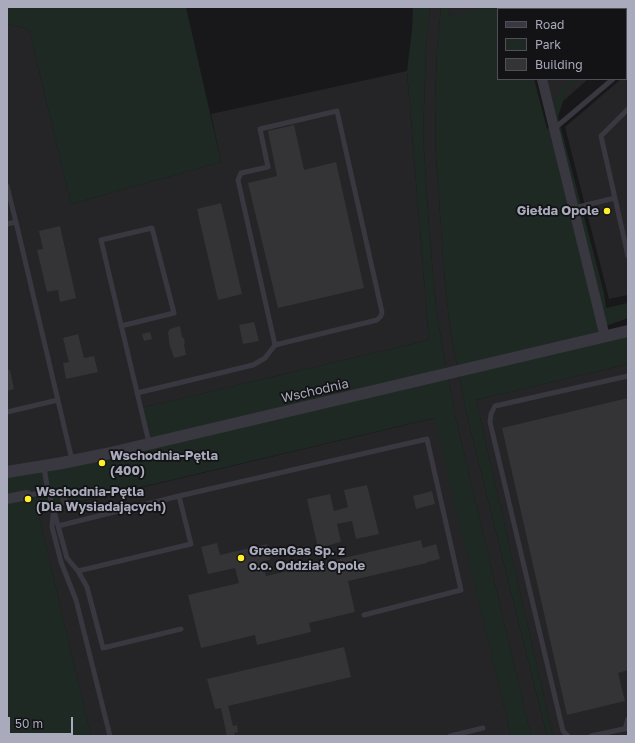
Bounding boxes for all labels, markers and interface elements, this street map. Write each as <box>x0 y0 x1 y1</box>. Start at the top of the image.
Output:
legend <box>497 8 627 80</box>
text: Road <box>535 17 564 32</box>
text: Park <box>535 37 561 52</box>
text: Building <box>535 57 583 72</box>
place label: Giełda Opole <box>517 203 599 219</box>
marker: Giełda Opole <box>602 206 612 216</box>
street label: Wschodnia <box>280 376 350 406</box>
place label: Wschodnia-Pętla (400) <box>110 448 218 479</box>
marker: Wschodnia-Pętla (400) <box>97 458 107 468</box>
place label: Wschodnia-Pętla (Dla Wysiadających) <box>36 484 166 515</box>
marker: Wschodnia-Pętla (Dla Wysiadających) <box>23 494 33 504</box>
place label: GreenGas Sp. z o.o. Oddział Opole <box>249 543 365 574</box>
marker: GreenGas Sp. z o.o. Oddział Opole <box>236 553 246 563</box>
scale bar <box>10 709 75 735</box>
text: 50 m <box>15 716 43 731</box>

